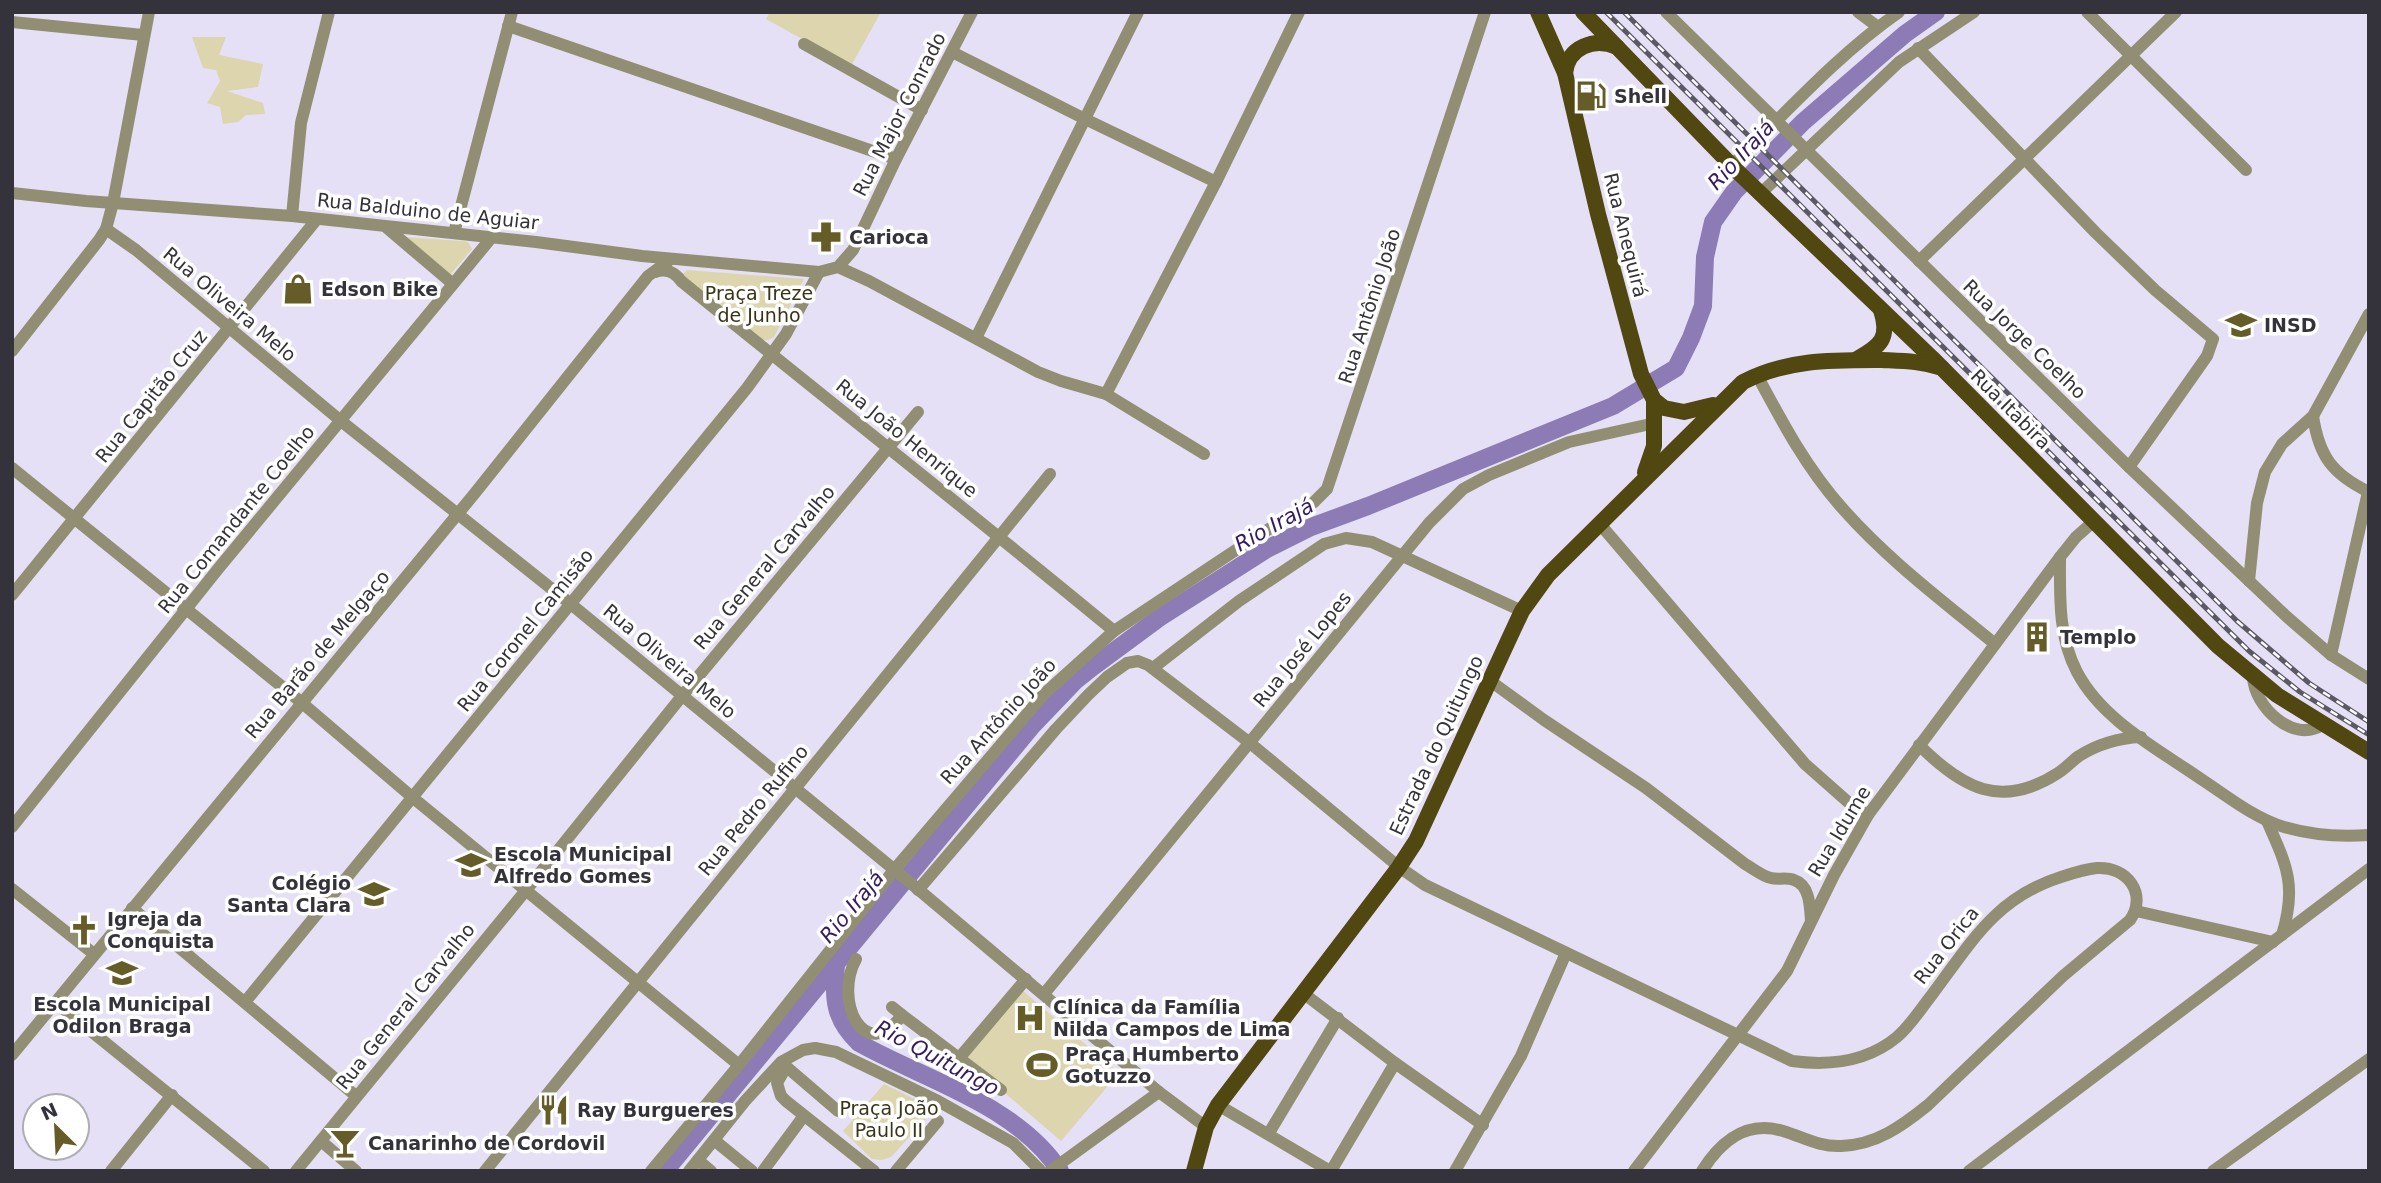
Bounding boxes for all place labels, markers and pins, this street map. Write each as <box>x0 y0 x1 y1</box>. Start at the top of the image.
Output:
fuel station icon: Shell <box>1574 79 1608 113</box>
place label: Shell <box>1614 85 1667 107</box>
pharmacy icon: Carioca <box>809 220 843 254</box>
place label: Carioca <box>849 226 929 248</box>
shop icon: Edson Bike <box>281 272 315 306</box>
place label: Edson Bike <box>321 278 438 300</box>
school or university icon: INSD <box>2224 308 2258 342</box>
place label: INSD <box>2264 314 2316 336</box>
building icon: Templo <box>2020 620 2054 654</box>
place label: Templo <box>2060 626 2136 648</box>
place label: Escola Municipal Alfredo Gomes <box>494 843 672 887</box>
school or university icon: Escola Municipal Alfredo Gomes <box>454 848 488 882</box>
place label: Colégio Santa Clara <box>227 872 351 916</box>
school or university icon: Colégio Santa Clara <box>357 877 391 911</box>
place label: Igreja da Conquista <box>107 908 214 952</box>
church icon: Igreja da Conquista <box>67 913 101 947</box>
school or university icon: Escola Municipal Odilon Braga <box>105 956 139 990</box>
place label: Escola Municipal Odilon Braga <box>33 993 211 1037</box>
place label: Clínica da Família Nilda Campos de Lima <box>1053 996 1290 1040</box>
hospital icon: Clínica da Família Nilda Campos de Lima <box>1013 1001 1047 1035</box>
place label: Praça Humberto Gotuzzo <box>1065 1043 1239 1087</box>
sports icon: Praça Humberto Gotuzzo <box>1025 1048 1059 1082</box>
restaurant icon: Ray Burgueres <box>537 1093 571 1127</box>
place label: Ray Burgueres <box>577 1099 734 1121</box>
bar icon: Canarinho de Cordovil <box>328 1126 362 1160</box>
place label: Canarinho de Cordovil <box>368 1132 605 1154</box>

